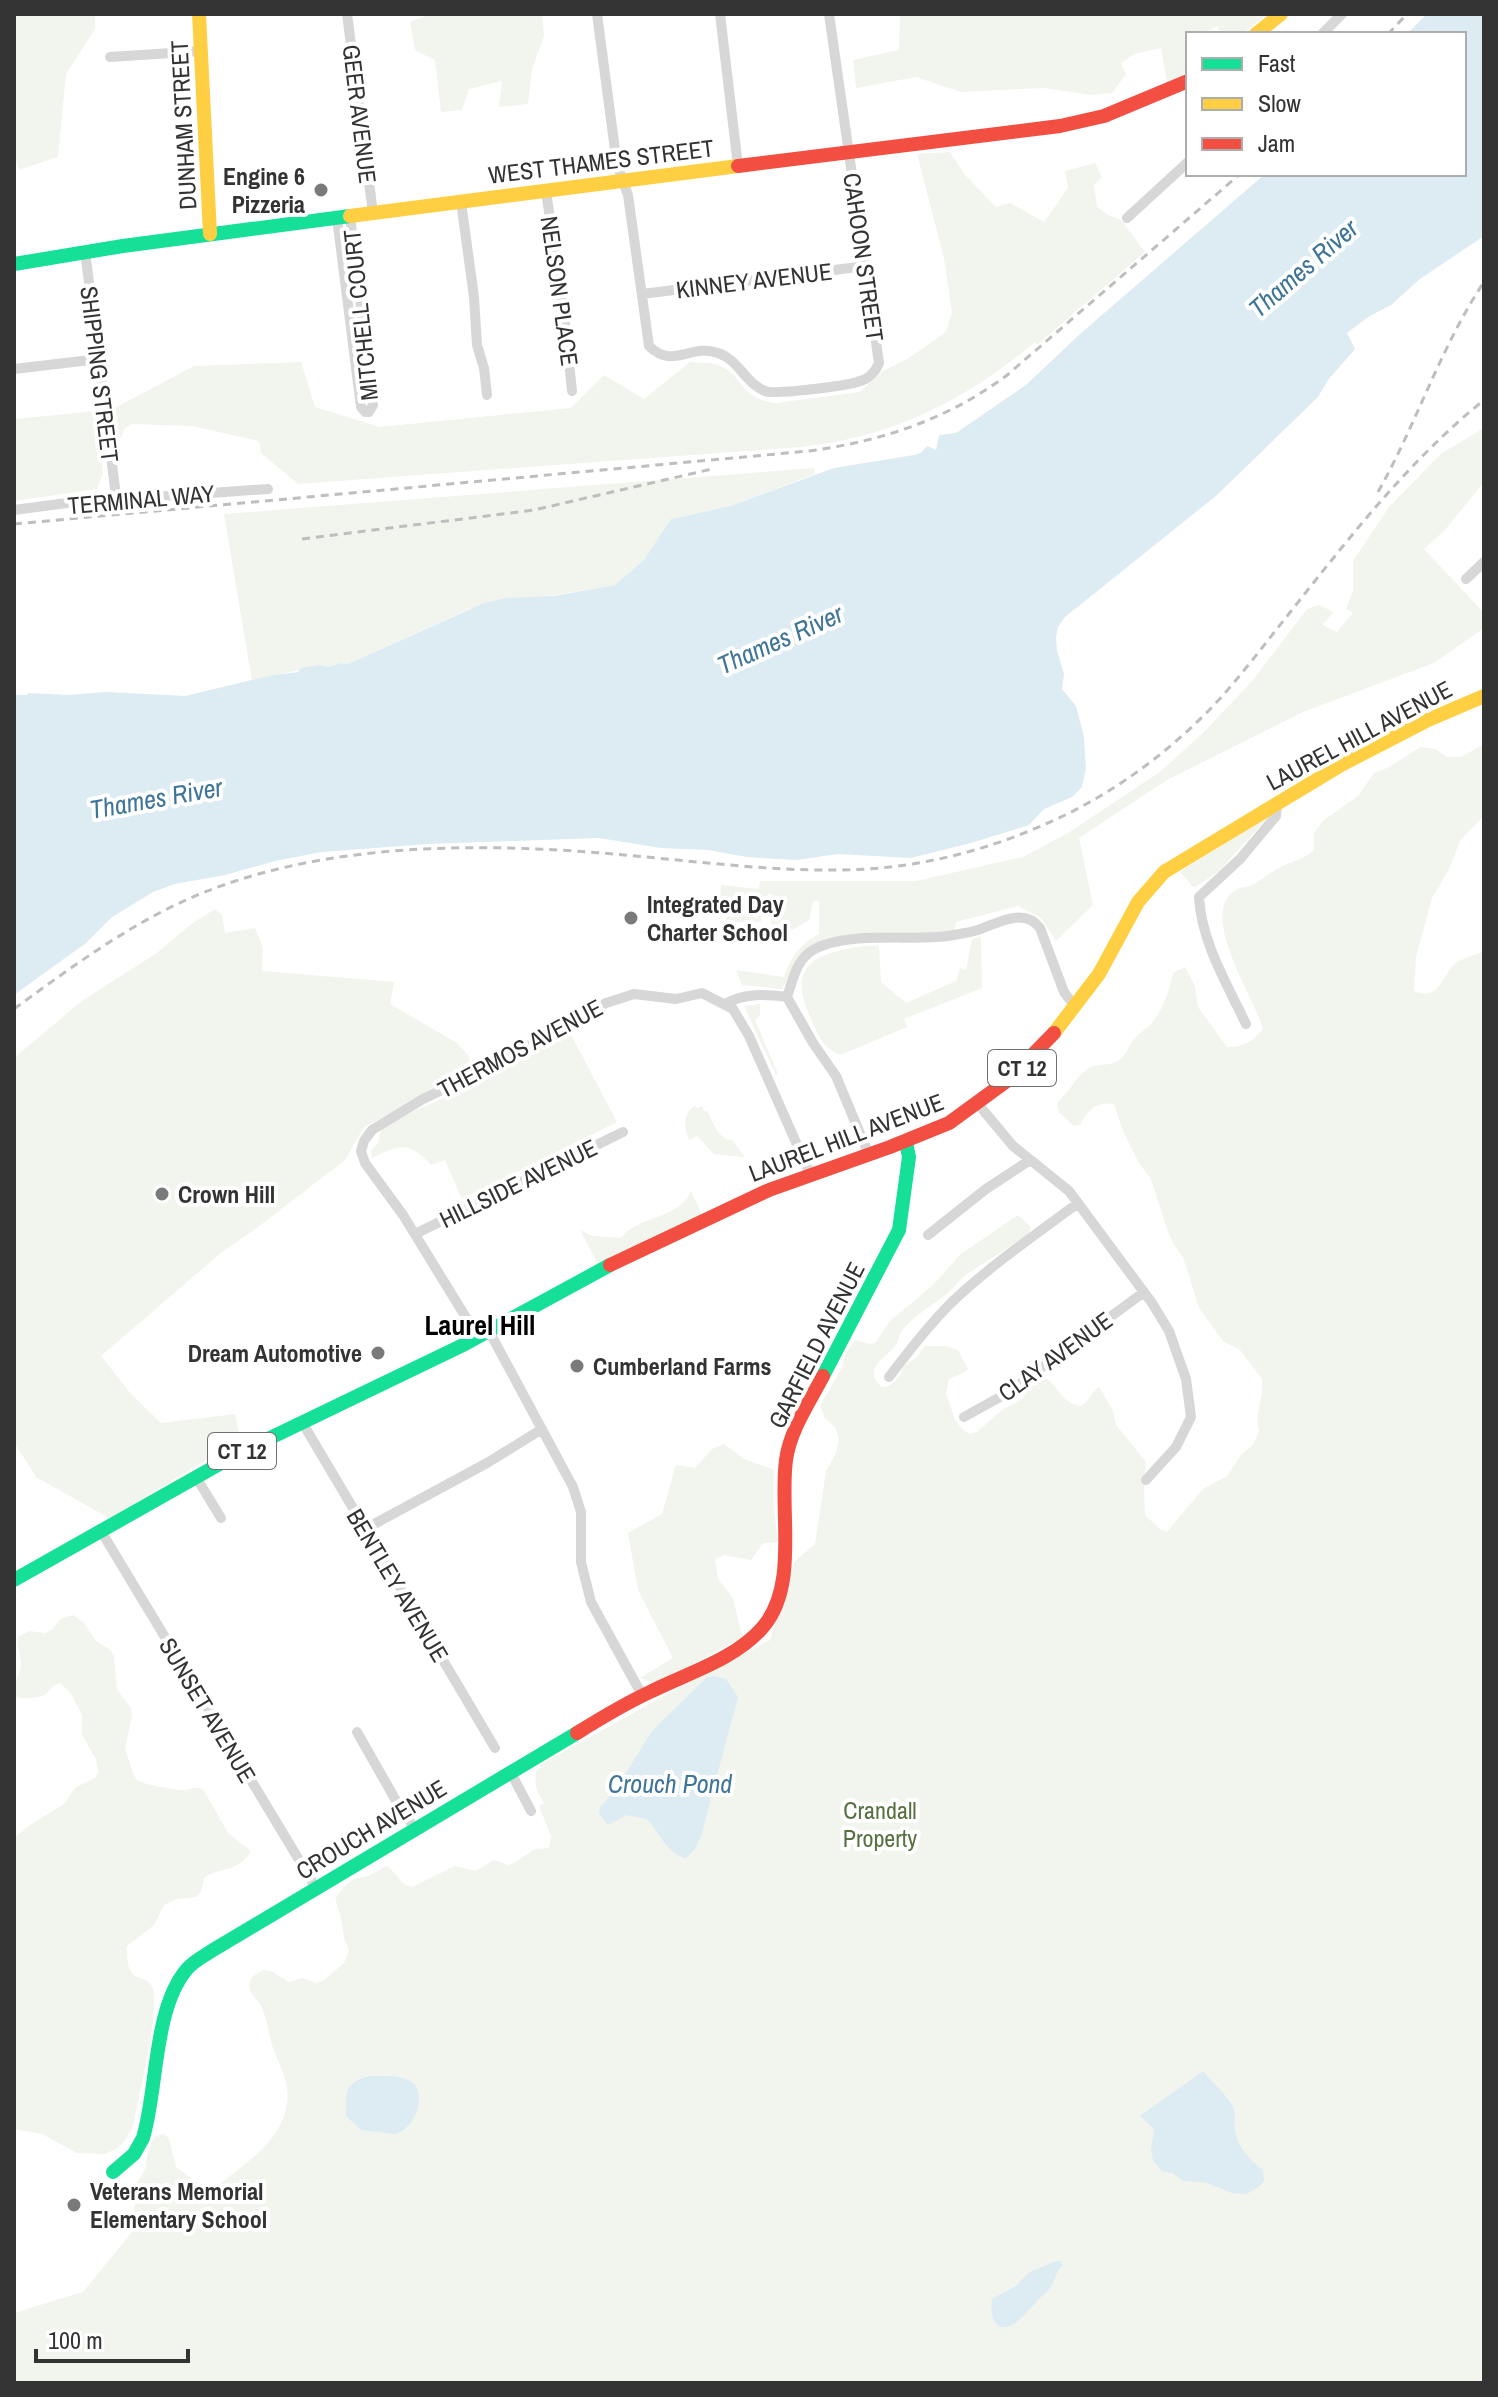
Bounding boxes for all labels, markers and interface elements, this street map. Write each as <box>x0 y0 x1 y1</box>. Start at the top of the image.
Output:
legend <box>1186 32 1466 176</box>
street label: DUNHAM STREET <box>163 40 203 210</box>
street label: GEER AVENUE <box>336 43 384 185</box>
text: Fast <box>1258 47 1296 79</box>
text: Slow <box>1258 87 1301 119</box>
text: Jam <box>1258 127 1295 159</box>
street label: WEST THAMES STREET <box>487 131 715 191</box>
place label: Engine 6 Pizzeria <box>223 160 305 220</box>
street label: CAHOON STREET <box>836 171 892 343</box>
marker: Engine 6 Pizzeria <box>312 181 330 199</box>
water label: Thames River <box>1241 210 1366 325</box>
street label: NELSON PLACE <box>534 214 586 368</box>
street label: MITCHELL COURT <box>335 228 385 402</box>
street label: KINNEY AVENUE <box>674 255 834 305</box>
street label: SHIPPING STREET <box>73 284 127 464</box>
street label: TERMINAL WAY <box>66 477 216 521</box>
water label: Thames River <box>712 595 849 682</box>
street label: LAUREL HILL AVENUE <box>1261 673 1457 797</box>
water label: Thames River <box>87 769 226 827</box>
place label: Integrated Day Charter School <box>647 888 788 948</box>
marker: Integrated Day Charter School <box>622 909 640 927</box>
street label: THERMOS AVENUE <box>432 991 608 1105</box>
road number: CT 12 <box>988 1050 1056 1086</box>
street label: LAUREL HILL AVENUE <box>744 1085 948 1189</box>
street label: HILLSIDE AVENUE <box>434 1131 602 1235</box>
place label: Crown Hill <box>178 1178 275 1210</box>
marker: Crown Hill <box>153 1185 171 1203</box>
street label: GARFIELD AVENUE <box>760 1257 872 1433</box>
street label: CLAY AVENUE <box>992 1304 1118 1408</box>
district label: Laurel Hill <box>424 1306 536 1344</box>
place label: Dream Automotive <box>188 1337 362 1369</box>
marker: Dream Automotive <box>369 1344 387 1362</box>
place label: Cumberland Farms <box>593 1350 771 1382</box>
marker: Cumberland Farms <box>568 1357 586 1375</box>
road number: CT 12 <box>208 1433 276 1469</box>
street label: BENTLEY AVENUE <box>340 1503 456 1667</box>
street label: SUNSET AVENUE <box>152 1632 264 1788</box>
water label: Crouch Pond <box>608 1766 732 1801</box>
street label: CROUCH AVENUE <box>290 1771 452 1887</box>
park label: Crandall Property <box>843 1794 917 1854</box>
place label: Veterans Memorial Elementary School <box>90 2175 267 2235</box>
marker: Veterans Memorial Elementary School <box>65 2196 83 2214</box>
scale bar <box>36 2313 188 2363</box>
text: 100 m <box>48 2324 103 2356</box>

